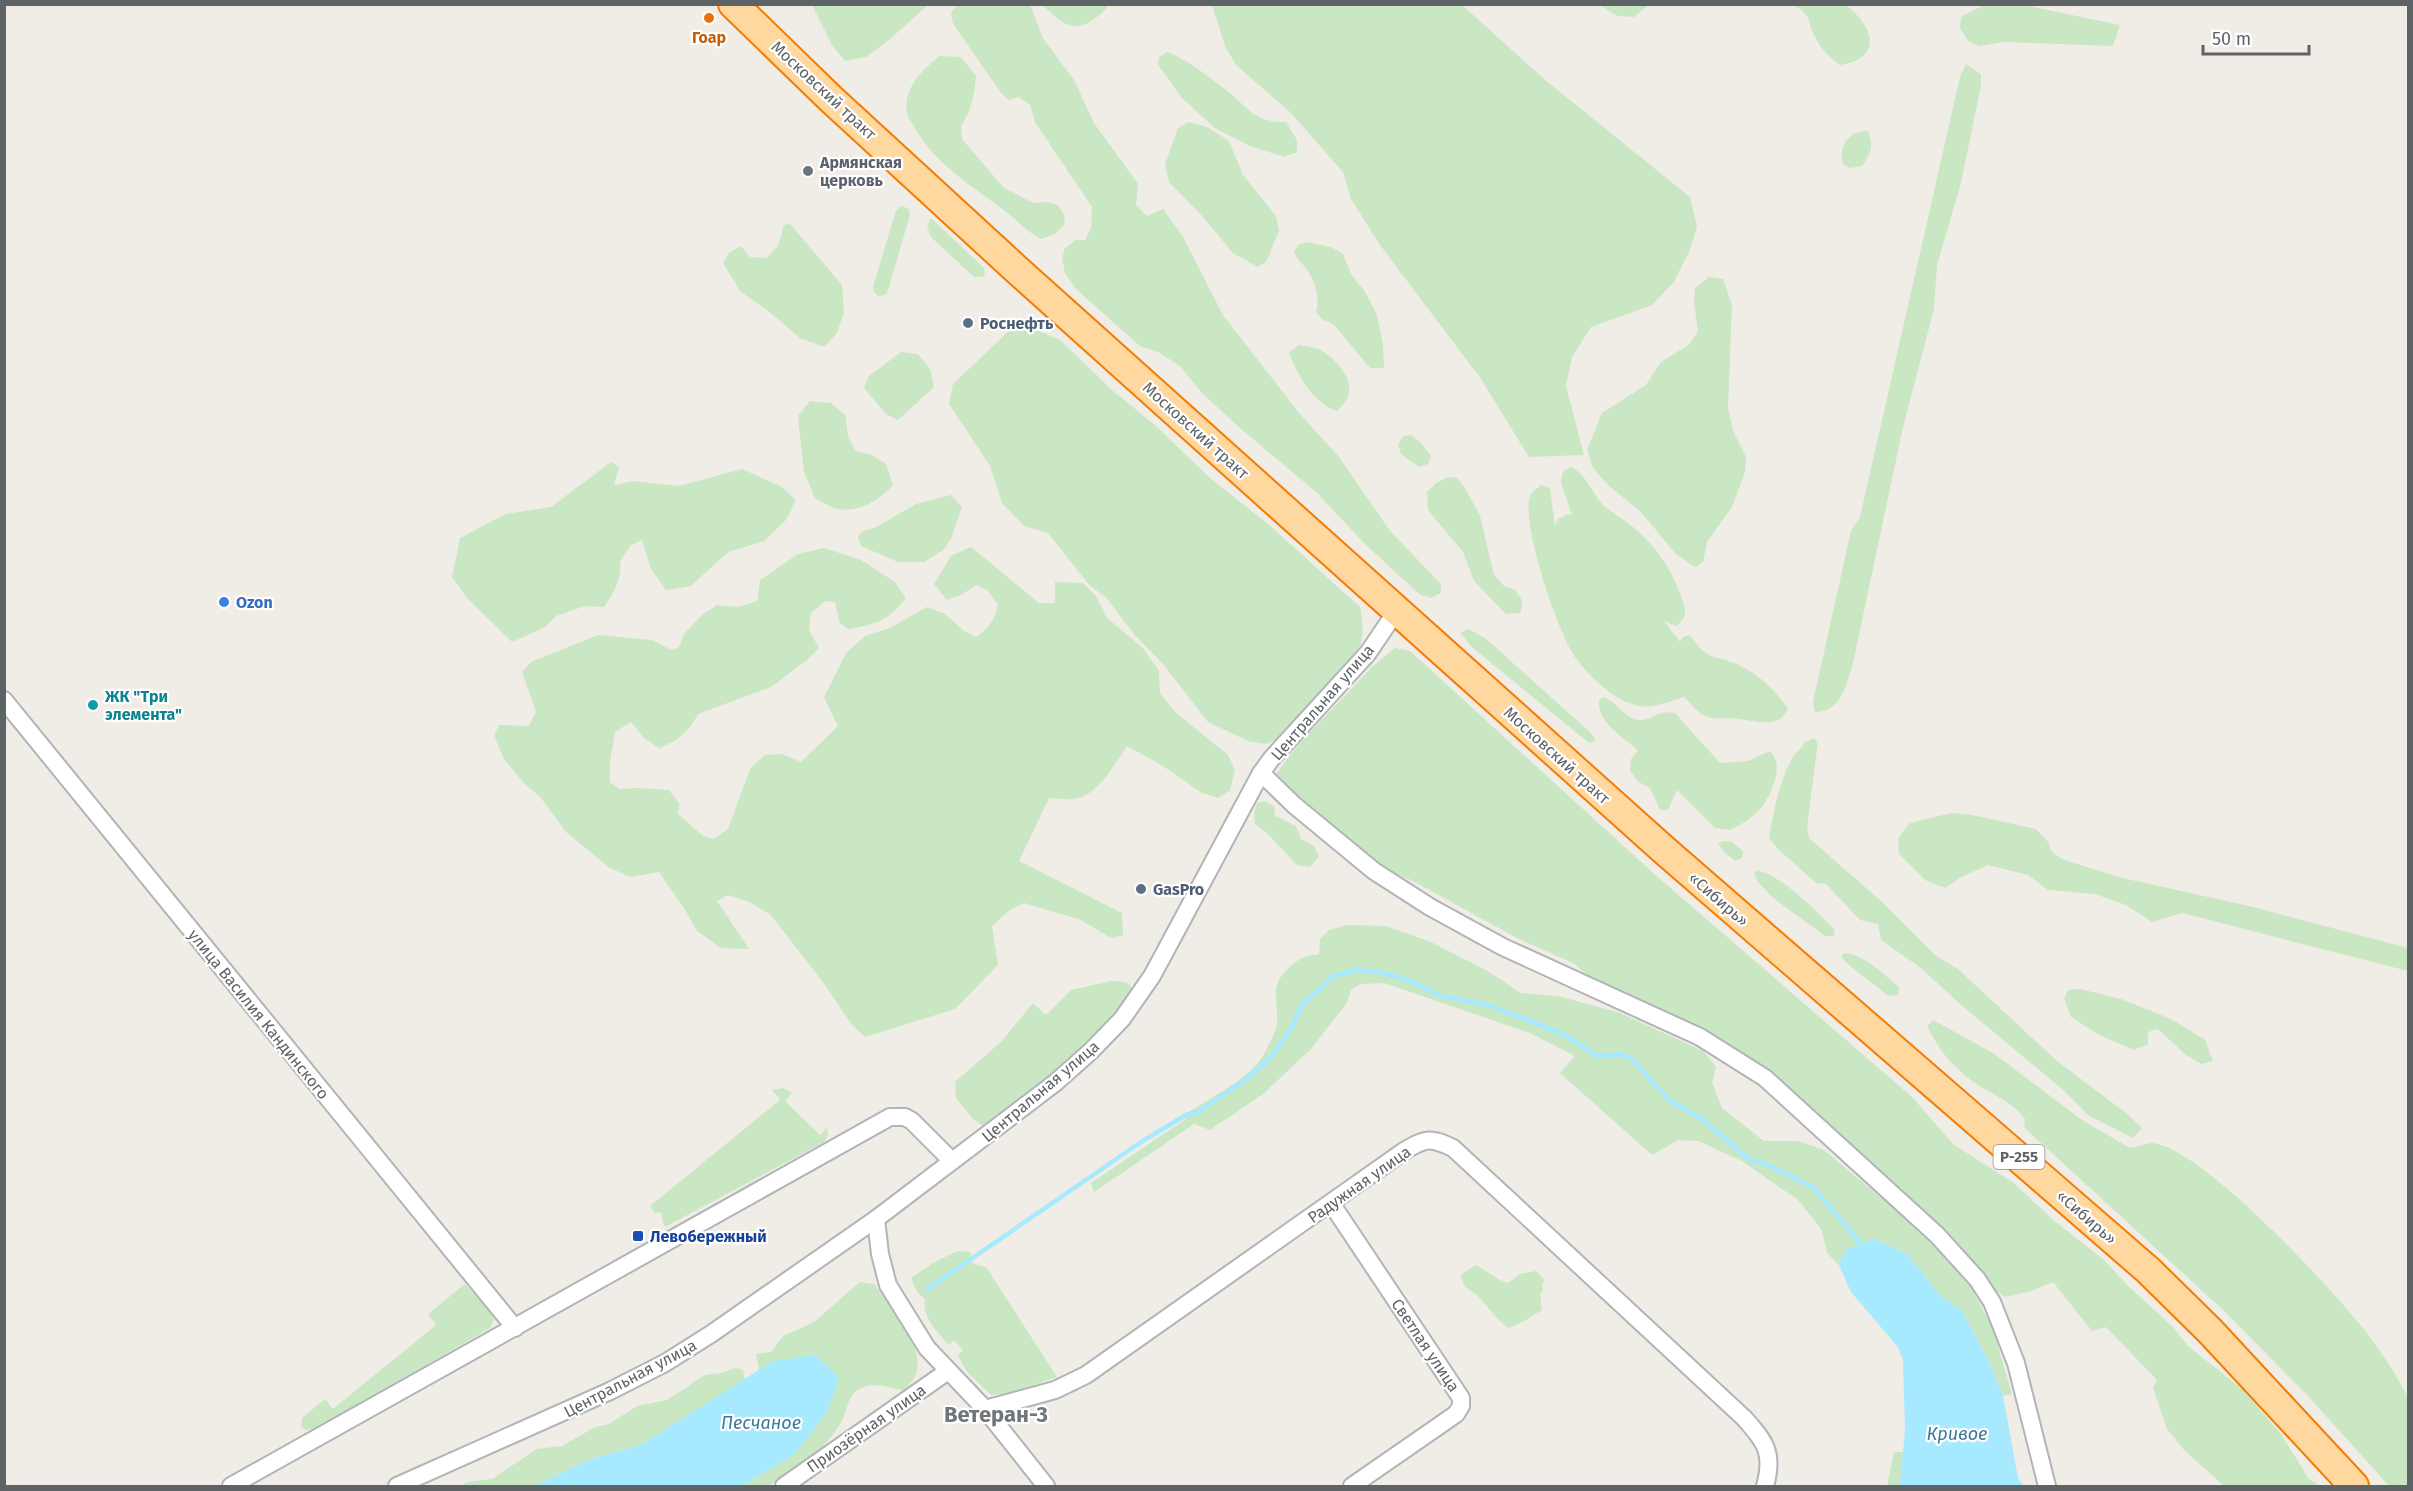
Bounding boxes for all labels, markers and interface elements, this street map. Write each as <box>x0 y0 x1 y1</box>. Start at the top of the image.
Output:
marker: Гоар <box>702 11 716 25</box>
scale bar <box>2203 18 2310 56</box>
place label: Гоар <box>692 28 726 47</box>
text: 50 m <box>2212 28 2251 50</box>
street label: Московский тракт <box>767 37 880 144</box>
place label: Армянская церковь <box>819 153 902 190</box>
marker: Армянская церковь <box>801 164 815 178</box>
place label: Роснефть <box>980 314 1054 333</box>
marker: Роснефть <box>961 316 975 330</box>
street label: Московский тракт <box>1139 378 1253 483</box>
place label: Ozon <box>236 593 273 612</box>
marker: Ozon <box>217 595 231 609</box>
street label: Центральная улица <box>1267 640 1378 764</box>
place label: ЖК "Три элемента" <box>104 687 182 724</box>
marker: ЖК "Три элемента" <box>86 698 100 712</box>
street label: Московский тракт <box>1500 703 1614 808</box>
street label: «Сибирь» <box>1685 868 1753 931</box>
place label: GasPro <box>1153 880 1204 899</box>
marker: GasPro <box>1134 882 1148 896</box>
street label: улица Василия Кандинского <box>184 926 333 1103</box>
street label: Центральная улица <box>978 1037 1103 1146</box>
street label: Радужная улица <box>1304 1142 1414 1227</box>
road number: Р-255 <box>1994 1145 2044 1169</box>
street label: «Сибирь» <box>2053 1186 2121 1249</box>
place label: Левобережный <box>650 1227 767 1246</box>
marker: Левобережный <box>631 1229 645 1243</box>
street label: Светлая улица <box>1388 1295 1464 1395</box>
street label: Центральная улица <box>561 1335 700 1421</box>
street label: Приозёрная улица <box>803 1380 929 1477</box>
district label: Ветеран-3 <box>944 1401 1048 1428</box>
water label: Песчаное <box>721 1412 801 1434</box>
water label: Кривое <box>1927 1423 1987 1445</box>

